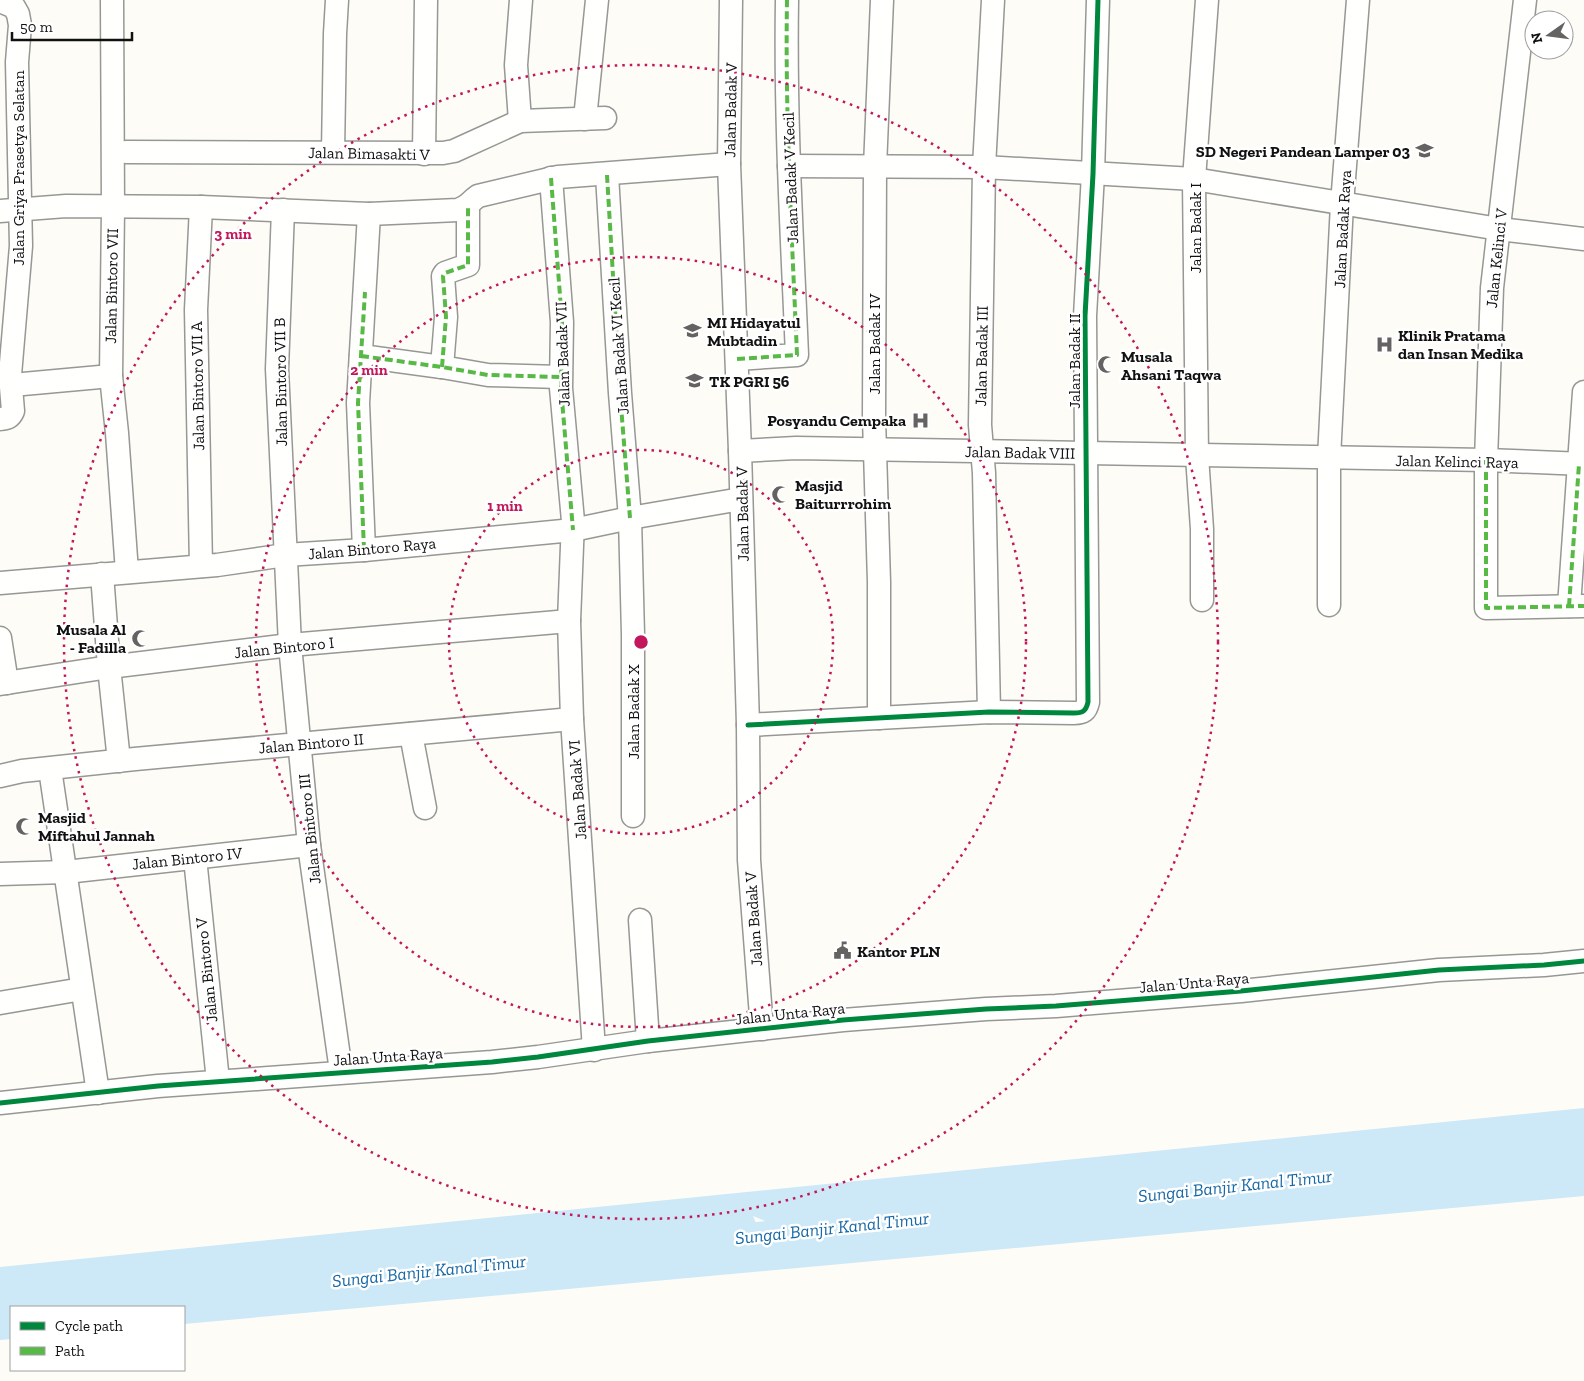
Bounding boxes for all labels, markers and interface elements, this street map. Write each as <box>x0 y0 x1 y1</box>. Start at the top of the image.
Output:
scale bar <box>12 10 132 42</box>
north arrow <box>1524 10 1574 60</box>
text: 50 m <box>20 18 53 36</box>
text: N <box>1527 30 1546 45</box>
street label: Jalan Badak V <box>720 62 741 158</box>
street label: Jalan Griya Prasetya Selatan <box>9 69 28 266</box>
street label: Jalan Badak V Kecil <box>779 112 802 244</box>
school or university icon: SD Negeri Pandean Lamper 03 <box>1414 141 1434 161</box>
place label: SD Negeri Pandean Lamper 03 <box>1196 142 1410 161</box>
street label: Jalan Bimasakti V <box>308 143 431 164</box>
street label: Jalan Badak Raya <box>1330 169 1355 289</box>
street label: Jalan Badak I <box>1186 183 1205 273</box>
street label: Jalan Kelinci V <box>1482 207 1511 309</box>
text: 3 min <box>214 225 252 243</box>
street label: Jalan Bintoro VII <box>101 228 122 344</box>
street label: Jalan Badak VI Kecil <box>604 277 633 415</box>
street label: Jalan Badak IV <box>865 293 884 394</box>
street label: Jalan Badak VII <box>551 301 574 407</box>
street label: Jalan Badak III <box>971 305 992 407</box>
place label: MI Hidayatul Mubtadin <box>707 313 801 350</box>
street label: Jalan Badak II <box>1065 313 1084 409</box>
street label: Jalan Bintoro VII B <box>270 317 291 447</box>
street label: Jalan Bintoro VII A <box>187 321 208 451</box>
school or university icon: MI Hidayatul Mubtadin <box>683 321 703 341</box>
place label: Klinik Pratama dan Insan Medika <box>1398 326 1523 363</box>
hospital icon: Klinik Pratama dan Insan Medika <box>1374 334 1394 354</box>
place label: Musala Ahsani Taqwa <box>1121 347 1221 384</box>
mosque icon: Musala Ahsani Taqwa <box>1097 355 1117 375</box>
text: 2 min <box>350 361 388 379</box>
school or university icon: TK PGRI 56 <box>685 371 705 391</box>
place label: TK PGRI 56 <box>709 372 790 391</box>
hospital icon: Posyandu Cempaka <box>910 410 930 430</box>
place label: Posyandu Cempaka <box>767 411 906 430</box>
street label: Jalan Badak VIII <box>965 442 1075 463</box>
street label: Jalan Kelinci Raya <box>1395 451 1519 472</box>
street label: Jalan Badak V <box>732 466 753 562</box>
place label: Masjid Baiturrrohim <box>795 476 891 513</box>
mosque icon: Masjid Baiturrrohim <box>771 484 791 504</box>
text: 1 min <box>487 497 523 515</box>
street label: Jalan Bintoro Raya <box>307 533 437 564</box>
place label: Musala Al - Fadilla <box>56 620 126 657</box>
mosque icon: Musala Al - Fadilla <box>130 628 150 648</box>
street label: Jalan Bintoro I <box>233 633 335 662</box>
centre of rings <box>632 633 650 651</box>
street label: Jalan Badak X <box>624 664 643 760</box>
street label: Jalan Bintoro II <box>258 729 365 758</box>
street label: Jalan Badak VI <box>565 739 590 841</box>
street label: Jalan Bintoro III <box>294 773 325 885</box>
place label: Masjid Miftahul Jannah <box>38 808 155 845</box>
mosque icon: Masjid Miftahul Jannah <box>14 816 34 836</box>
street label: Jalan Bintoro IV <box>131 843 244 874</box>
street label: Jalan Badak V <box>741 870 766 967</box>
street label: Jalan Bintoro V <box>191 916 221 1023</box>
public building icon: Kantor PLN <box>833 941 853 961</box>
place label: Kantor PLN <box>857 942 940 961</box>
street label: Jalan Unta Raya <box>1138 968 1250 997</box>
street label: Jalan Unta Raya <box>734 998 846 1029</box>
street label: Jalan Unta Raya <box>332 1043 444 1070</box>
water label: Sungai Banjir Kanal Timur <box>1137 1165 1334 1207</box>
water label: Sungai Banjir Kanal Timur <box>734 1207 931 1249</box>
water label: Sungai Banjir Kanal Timur <box>331 1250 528 1292</box>
legend <box>10 1306 185 1371</box>
text: Cycle path <box>55 1317 124 1335</box>
text: Path <box>55 1342 85 1360</box>

